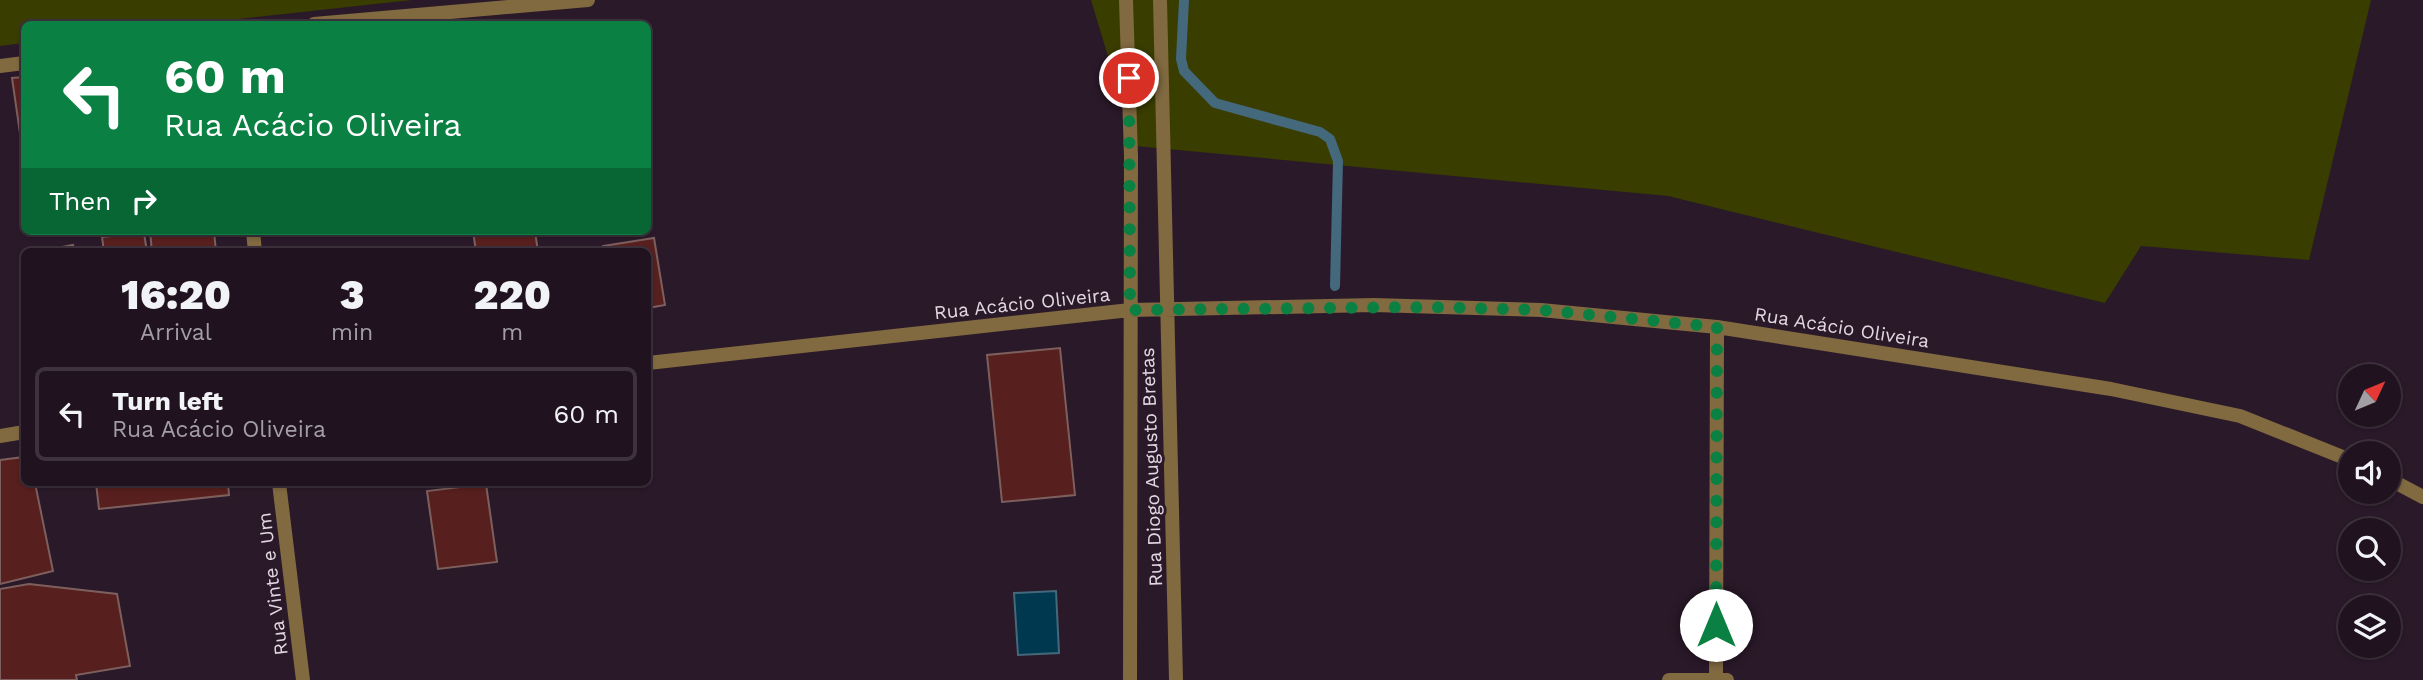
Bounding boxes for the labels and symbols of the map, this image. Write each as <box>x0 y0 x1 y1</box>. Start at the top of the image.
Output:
pin <box>1099 48 1159 108</box>
street label: Rua Acácio Oliveira <box>933 283 1111 324</box>
street label: Rua Acácio Oliveira <box>1753 302 1931 353</box>
street label: Rua Diogo Augusto Bretas <box>1136 347 1167 587</box>
north arrow <box>2338 364 2401 427</box>
street label: Rua Vinte e Um <box>252 511 293 657</box>
position arrow <box>1679 588 1753 662</box>

